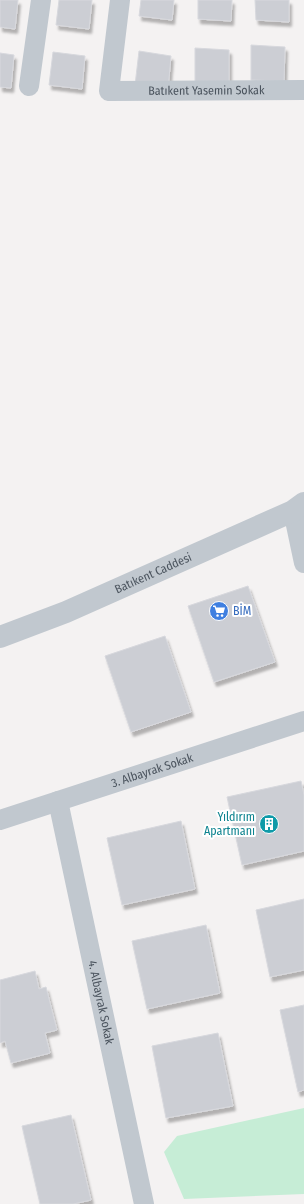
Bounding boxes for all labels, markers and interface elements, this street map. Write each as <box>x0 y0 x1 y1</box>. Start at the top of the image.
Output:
street label: Batıkent Yasemin Sokak <box>148 83 265 98</box>
street label: Batıkent Caddesi <box>113 550 194 596</box>
supermarket icon: BİM <box>208 600 230 622</box>
place label: BİM <box>233 603 251 618</box>
street label: 3. Albayrak Sokak <box>110 751 195 790</box>
place label: Yıldırım Apartmanı <box>204 810 255 838</box>
building icon: Yıldırım Apartmanı <box>258 813 280 835</box>
street label: 4. Albayrak Sokak <box>85 959 117 1046</box>

